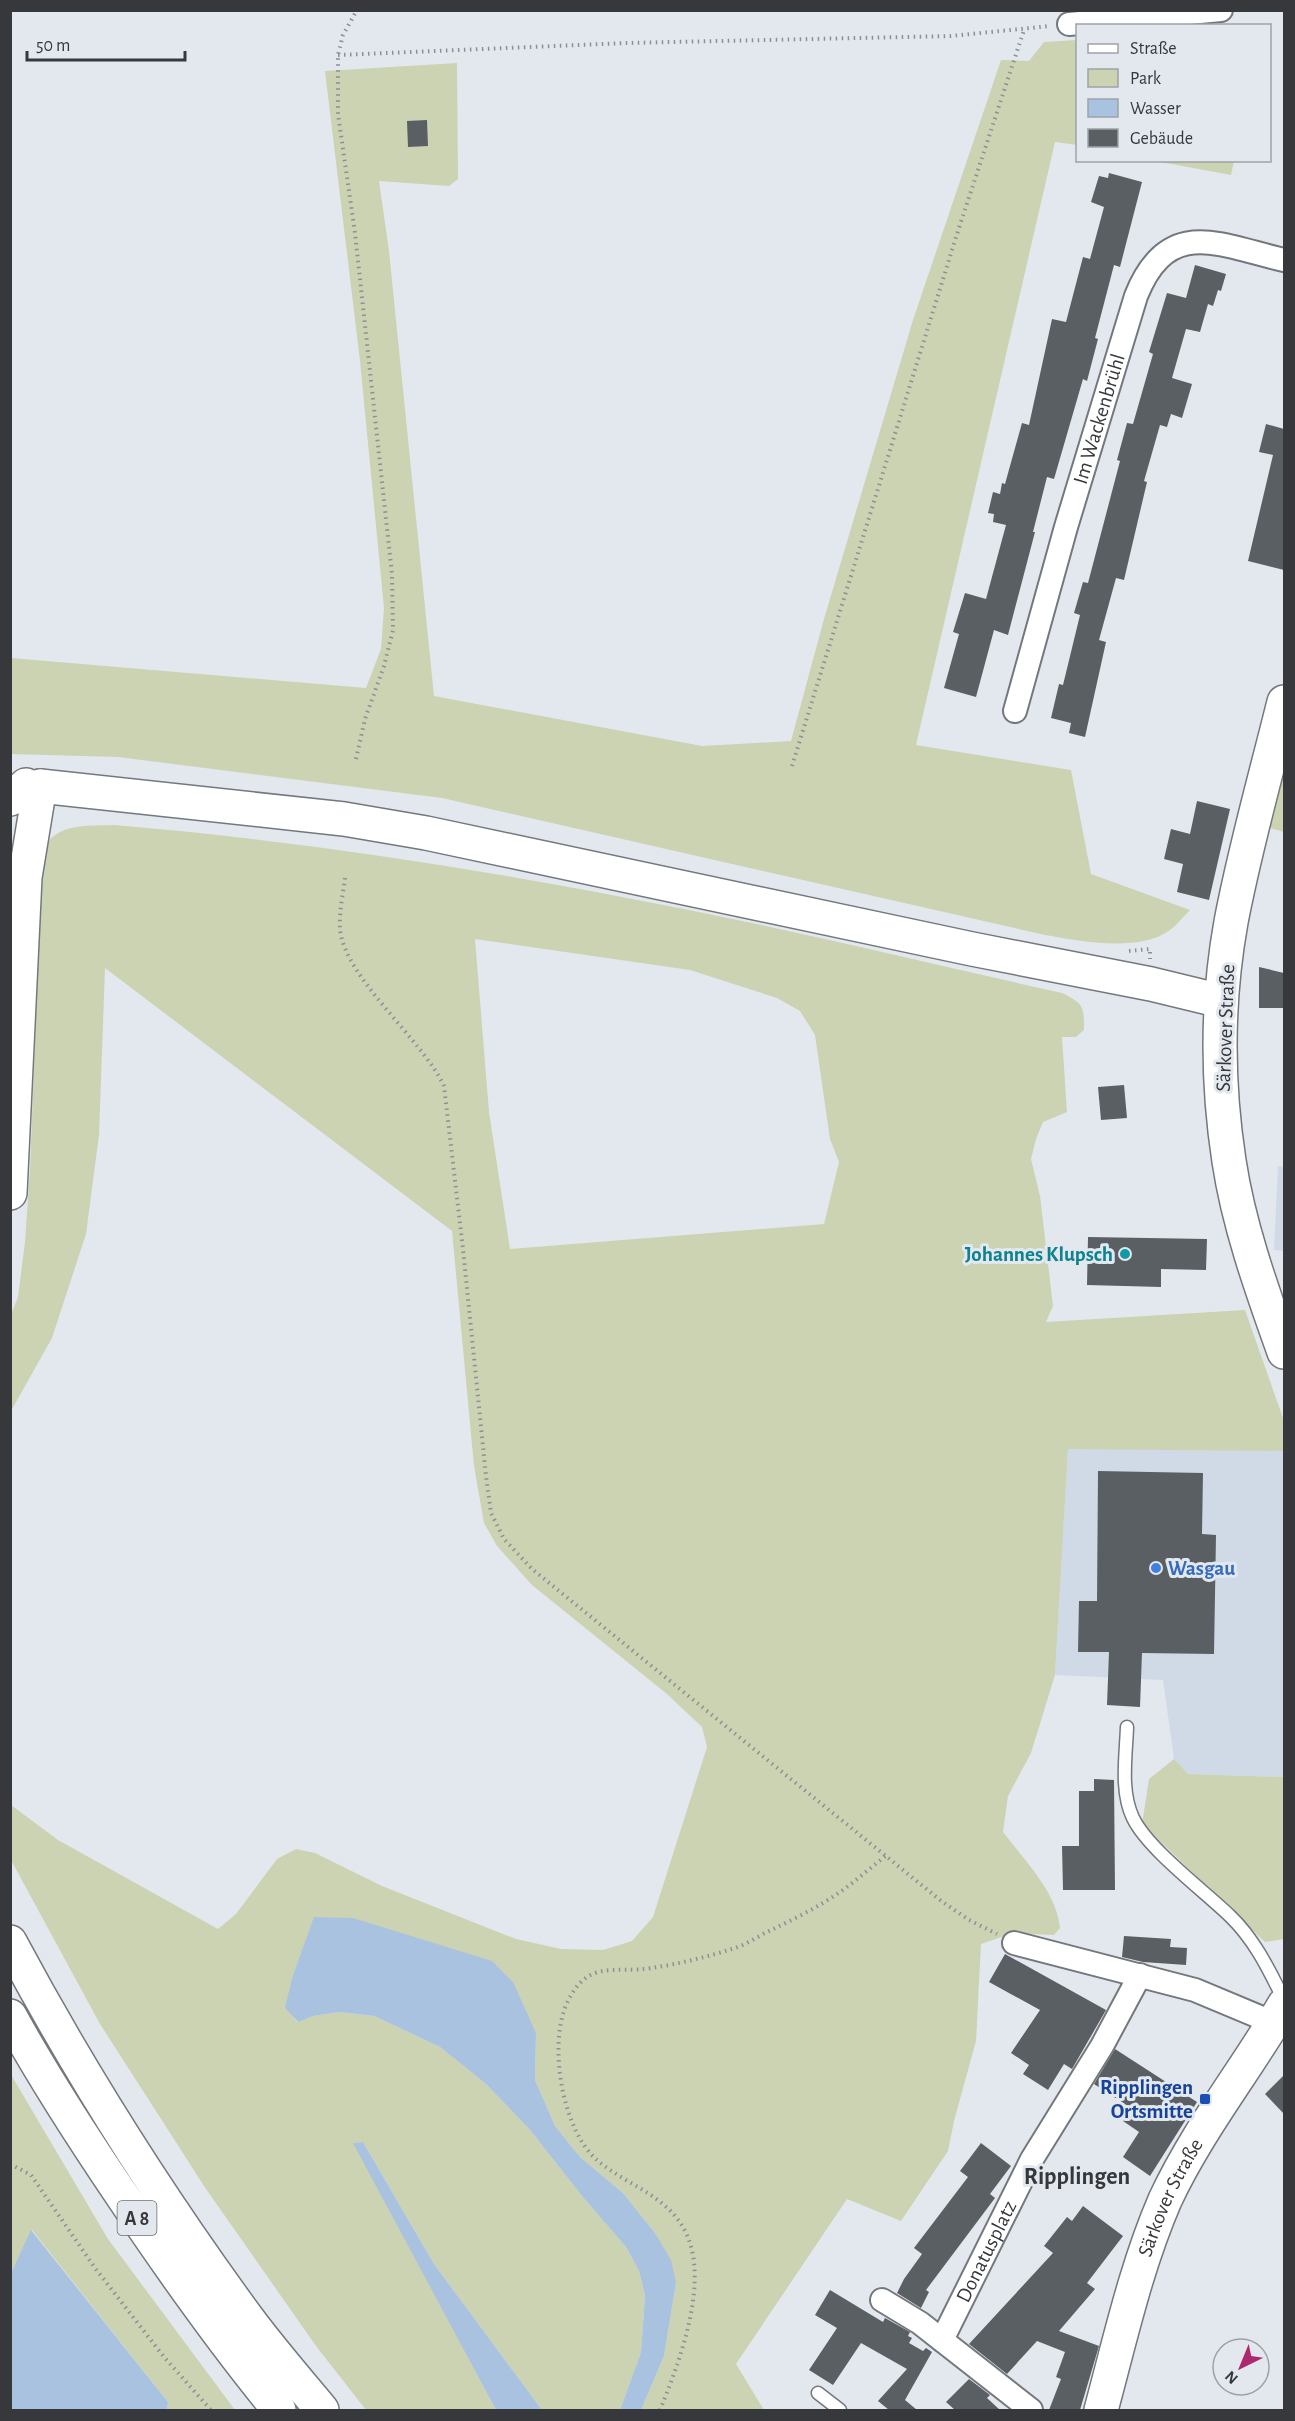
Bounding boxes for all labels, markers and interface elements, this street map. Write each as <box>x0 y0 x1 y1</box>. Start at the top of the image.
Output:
scale bar <box>27 24 184 62</box>
legend <box>1076 24 1271 162</box>
text: 50 m <box>36 37 70 55</box>
text: Straße <box>1130 40 1176 58</box>
text: Park <box>1130 70 1162 88</box>
text: Wasser <box>1130 100 1181 118</box>
text: Gebäude <box>1130 130 1193 148</box>
street label: Im Wackenbrühl <box>1070 351 1129 487</box>
street label: Särkover Straße <box>1213 964 1238 1092</box>
place label: Johannes Klupsch <box>965 1244 1113 1265</box>
marker: Johannes Klupsch <box>1118 1247 1132 1261</box>
place label: Wasgau <box>1168 1558 1235 1579</box>
marker: Wasgau <box>1149 1561 1163 1575</box>
place label: Ripplingen Ortsmitte <box>1100 2077 1193 2122</box>
marker: Ripplingen Ortsmitte <box>1198 2092 1212 2106</box>
street label: Särkover Straße <box>1134 2135 1207 2259</box>
district label: Ripplingen <box>1024 2165 1130 2189</box>
street label: Donatusplatz <box>953 2197 1021 2306</box>
road number: A 8 <box>118 2201 156 2235</box>
north arrow <box>1211 2337 1271 2397</box>
text: N <box>1222 2368 1241 2387</box>

